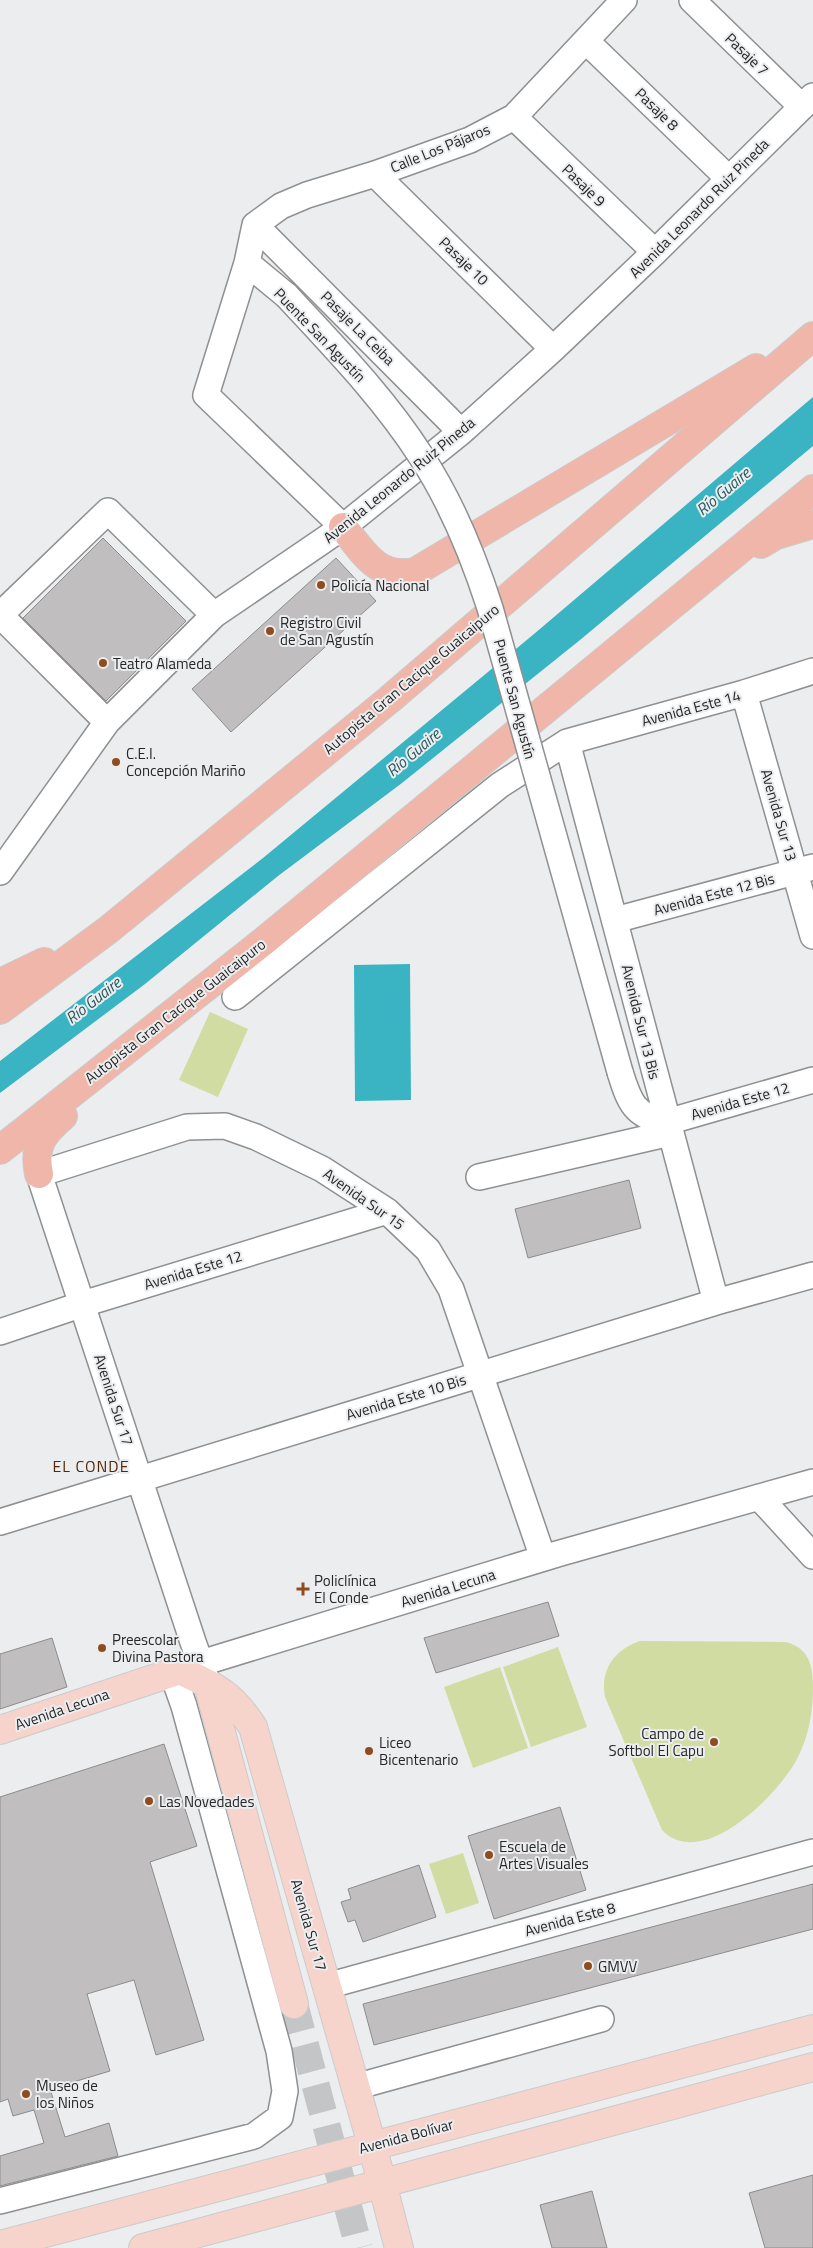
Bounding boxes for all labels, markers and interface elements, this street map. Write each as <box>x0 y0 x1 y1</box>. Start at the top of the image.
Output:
street label: Pasaje 7 <box>720 27 774 81</box>
street label: Pasaje 8 <box>630 82 684 136</box>
street label: Calle Los Pájaros <box>387 118 493 178</box>
street label: Avenida Leonardo Ruiz Pineda <box>624 133 774 283</box>
street label: Pasaje 9 <box>557 158 611 212</box>
street label: Pasaje 10 <box>434 231 494 291</box>
street label: Puente San Agustín <box>269 283 371 387</box>
street label: Pasaje La Ceiba <box>315 285 401 371</box>
street label: Avenida Leonardo Ruiz Pineda <box>318 411 480 549</box>
water label: Río Guaire <box>691 460 757 521</box>
place label: Policía Nacional <box>331 574 430 597</box>
marker: Policía Nacional <box>315 579 327 591</box>
street label: Autopista Gran Cacique Guaicaipuro <box>318 598 504 760</box>
place label: Registro Civil de San Agustín <box>280 611 374 651</box>
marker: Registro Civil de San Agustín <box>264 625 276 637</box>
street label: Puente San Agustín <box>488 636 542 762</box>
place label: Teatro Alameda <box>113 652 212 675</box>
marker: Teatro Alameda <box>97 657 109 669</box>
street label: Avenida Este 14 <box>639 684 743 732</box>
water label: Río Guaire <box>381 721 447 782</box>
place label: C.E.I. Concepción Mariño <box>126 742 246 782</box>
marker: C.E.I. Concepción Mariño <box>110 756 122 768</box>
street label: Avenida Sur 13 <box>755 766 803 864</box>
street label: Avenida Este 12 Bis <box>651 867 777 921</box>
street label: Autopista Gran Cacique Guaicaipuro <box>80 933 270 1089</box>
street label: Avenida Sur 13 Bis <box>616 962 666 1082</box>
water label: Río Guaire <box>60 970 127 1029</box>
street label: Avenida Este 12 <box>688 1076 792 1126</box>
street label: Avenida Sur 15 <box>319 1162 409 1236</box>
street label: Avenida Este 12 <box>141 1244 245 1296</box>
street label: Avenida Sur 17 <box>88 1351 140 1449</box>
street label: Avenida Este 10 Bis <box>343 1368 469 1426</box>
district label: EL CONDE <box>52 1454 130 1478</box>
street label: Avenida Lecuna <box>398 1563 499 1613</box>
place label: Policlínica El Conde <box>314 1569 377 1609</box>
marker: Policlínica El Conde <box>296 1582 310 1596</box>
place label: Preescolar Divina Pastora <box>112 1628 204 1668</box>
marker: Preescolar Divina Pastora <box>96 1642 108 1654</box>
street label: Avenida Lecuna <box>12 1682 113 1736</box>
place label: Campo de Softbol El Capu <box>609 1722 704 1762</box>
place label: Liceo Bicentenario <box>379 1731 458 1771</box>
marker: Campo de Softbol El Capu <box>708 1736 720 1748</box>
marker: Liceo Bicentenario <box>363 1745 375 1757</box>
place label: Las Novedades <box>159 1790 254 1813</box>
marker: Las Novedades <box>143 1795 155 1807</box>
place label: Escuela de Artes Visuales <box>499 1835 589 1875</box>
marker: Escuela de Artes Visuales <box>483 1849 495 1861</box>
street label: Avenida Sur 17 <box>285 1876 333 1974</box>
street label: Avenida Este 8 <box>522 1896 618 1942</box>
place label: GMVV <box>598 1955 638 1978</box>
marker: GMVV <box>582 1960 594 1972</box>
place label: Museo de los Niños <box>36 2074 98 2114</box>
marker: Museo de los Niños <box>20 2088 32 2100</box>
street label: Avenida Bolívar <box>356 2112 456 2160</box>

